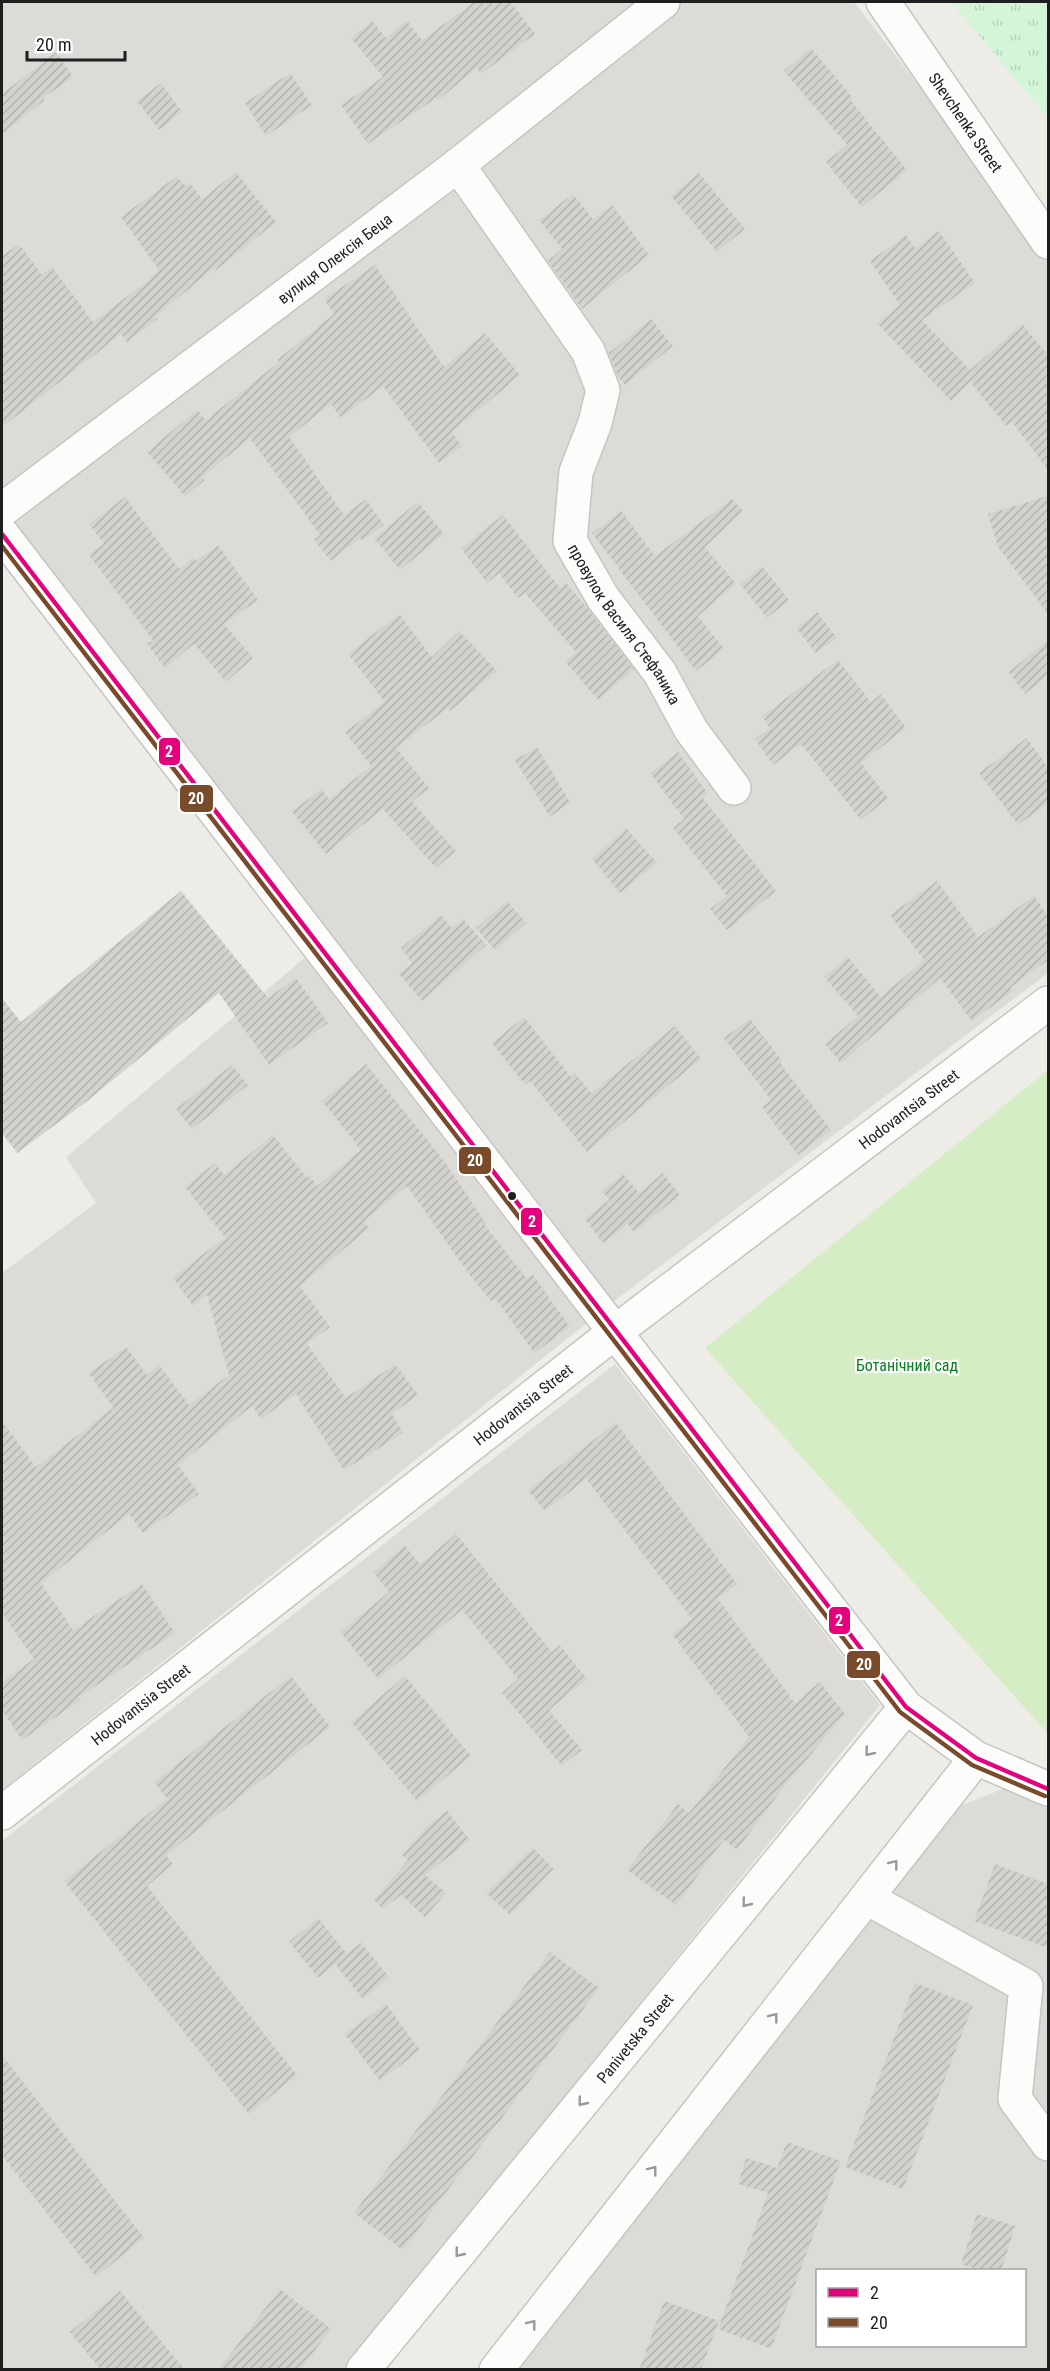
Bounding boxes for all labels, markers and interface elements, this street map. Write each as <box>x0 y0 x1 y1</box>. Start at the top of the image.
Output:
scale bar <box>27 24 124 62</box>
text: 20 m <box>36 34 71 55</box>
street label: Shevchenka Street <box>925 69 1007 176</box>
street label: вулиця Олексія Беца <box>274 209 395 308</box>
street label: провулок Василя Стефаника <box>564 540 685 708</box>
line badge: 2 <box>158 737 181 766</box>
text: 2 <box>165 742 173 761</box>
line badge: 20 <box>179 784 214 813</box>
text: 20 <box>188 789 204 808</box>
street label: Hodovantsia Street <box>855 1065 963 1153</box>
line badge: 20 <box>458 1146 492 1175</box>
text: 20 <box>467 1151 483 1170</box>
unlabelled marker <box>506 1190 518 1202</box>
line badge: 2 <box>520 1207 543 1236</box>
text: 2 <box>528 1212 536 1231</box>
park label: Ботанічний сад <box>856 1356 959 1375</box>
street label: Hodovantsia Street <box>470 1360 576 1449</box>
line badge: 2 <box>828 1606 851 1635</box>
text: 2 <box>835 1611 843 1630</box>
line badge: 20 <box>846 1650 881 1679</box>
text: 20 <box>856 1655 872 1674</box>
street label: Hodovantsia Street <box>87 1660 194 1749</box>
one-way arrow <box>866 1745 877 1756</box>
one-way arrow <box>887 1859 898 1870</box>
one-way arrow <box>742 1896 753 1907</box>
street label: Panivetska Street <box>593 1989 677 2087</box>
one-way arrow <box>766 2013 777 2024</box>
one-way arrow <box>579 2095 590 2106</box>
one-way arrow <box>645 2166 656 2177</box>
one-way arrow <box>455 2246 466 2257</box>
legend <box>816 2269 1026 2347</box>
text: 2 <box>870 2282 879 2303</box>
text: 20 <box>870 2312 888 2333</box>
one-way arrow <box>525 2319 536 2330</box>

